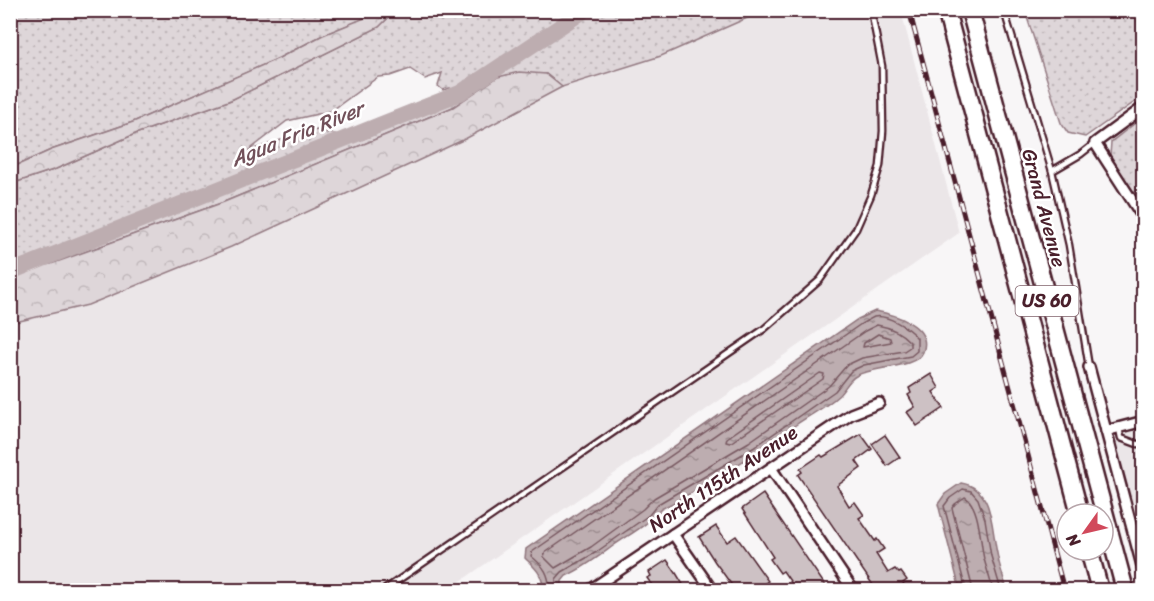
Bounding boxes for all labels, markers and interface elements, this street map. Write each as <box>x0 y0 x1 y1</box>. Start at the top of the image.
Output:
water label: Agua Fria River <box>224 88 373 178</box>
street label: Grand Avenue <box>1011 145 1077 271</box>
road number: US 60 <box>1016 286 1078 316</box>
street label: North 115th Avenue <box>641 416 805 542</box>
north arrow <box>1055 502 1115 562</box>
text: N <box>1057 527 1089 554</box>

